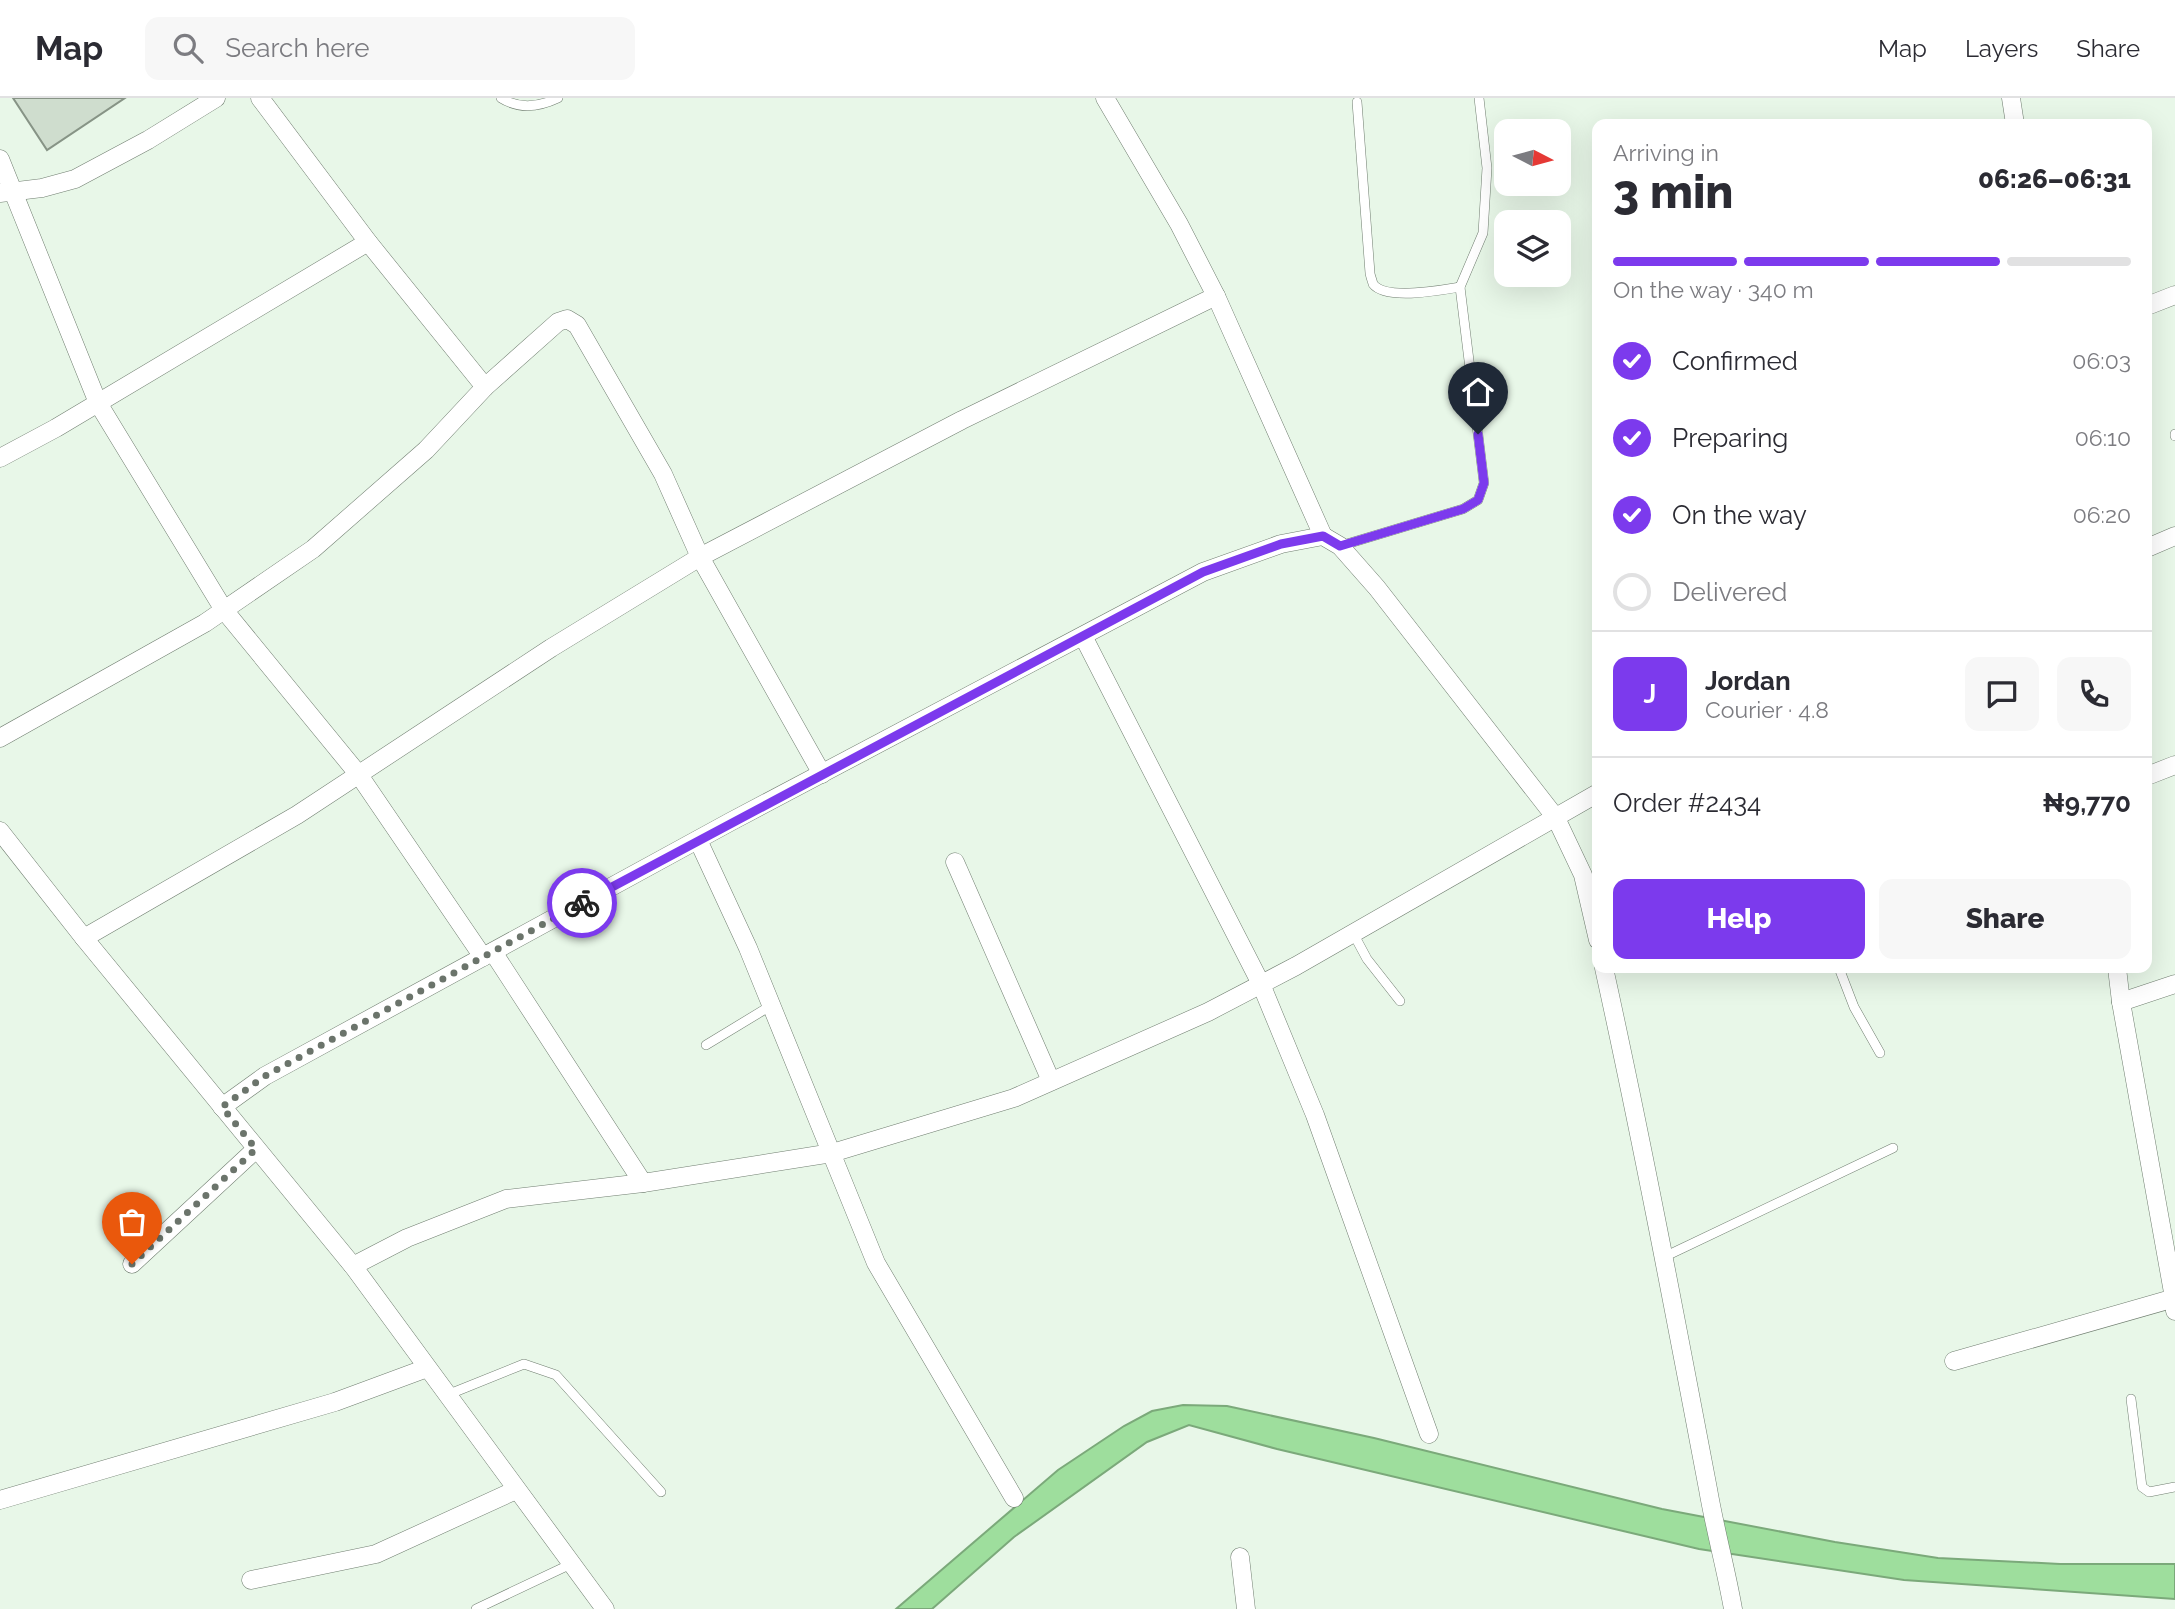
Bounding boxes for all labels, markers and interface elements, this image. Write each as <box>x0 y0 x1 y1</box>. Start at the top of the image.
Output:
search box <box>145 17 635 80</box>
text: Map <box>35 29 103 68</box>
icon: search <box>169 29 207 67</box>
text: Search here <box>225 33 370 63</box>
text: Map <box>1878 34 1927 63</box>
text: Layers <box>1965 34 2038 63</box>
text: Share <box>2076 34 2140 63</box>
north arrow <box>1494 119 1572 196</box>
map controls <box>1494 119 1571 287</box>
text: Arriving in <box>1613 139 1719 166</box>
text: 06:26–06:31 <box>1978 164 2131 194</box>
text: 3 min <box>1613 165 1733 219</box>
button: layers <box>1494 210 1571 287</box>
text: On the way · 340 m <box>1613 276 1814 303</box>
icon: check <box>1613 342 1651 380</box>
text: Confirmed <box>1672 346 1798 376</box>
text: 06:03 <box>2072 347 2131 374</box>
pin <box>1448 362 1508 434</box>
icon: home <box>1459 373 1497 411</box>
icon: check <box>1613 419 1651 457</box>
text: Preparing <box>1672 423 1788 453</box>
text: 06:10 <box>2075 424 2131 451</box>
icon: check <box>1613 496 1651 534</box>
text: On the way <box>1672 500 1807 530</box>
text: 06:20 <box>2073 501 2131 528</box>
text: Delivered <box>1672 577 1787 607</box>
button: chat <box>1965 657 2039 731</box>
button: phone <box>2057 657 2131 731</box>
text: Jordan <box>1705 666 1791 696</box>
text: J <box>1644 679 1656 709</box>
text: Courier · 4.8 <box>1705 696 1829 723</box>
text: Order #2434 <box>1613 788 1761 818</box>
text: ₦9,770 <box>2042 788 2131 818</box>
courier <box>547 868 617 938</box>
button: Help <box>1613 879 1865 959</box>
button: Share <box>1879 879 2131 959</box>
icon: bike <box>563 884 601 922</box>
pin <box>102 1192 162 1264</box>
icon: bag <box>113 1203 151 1241</box>

